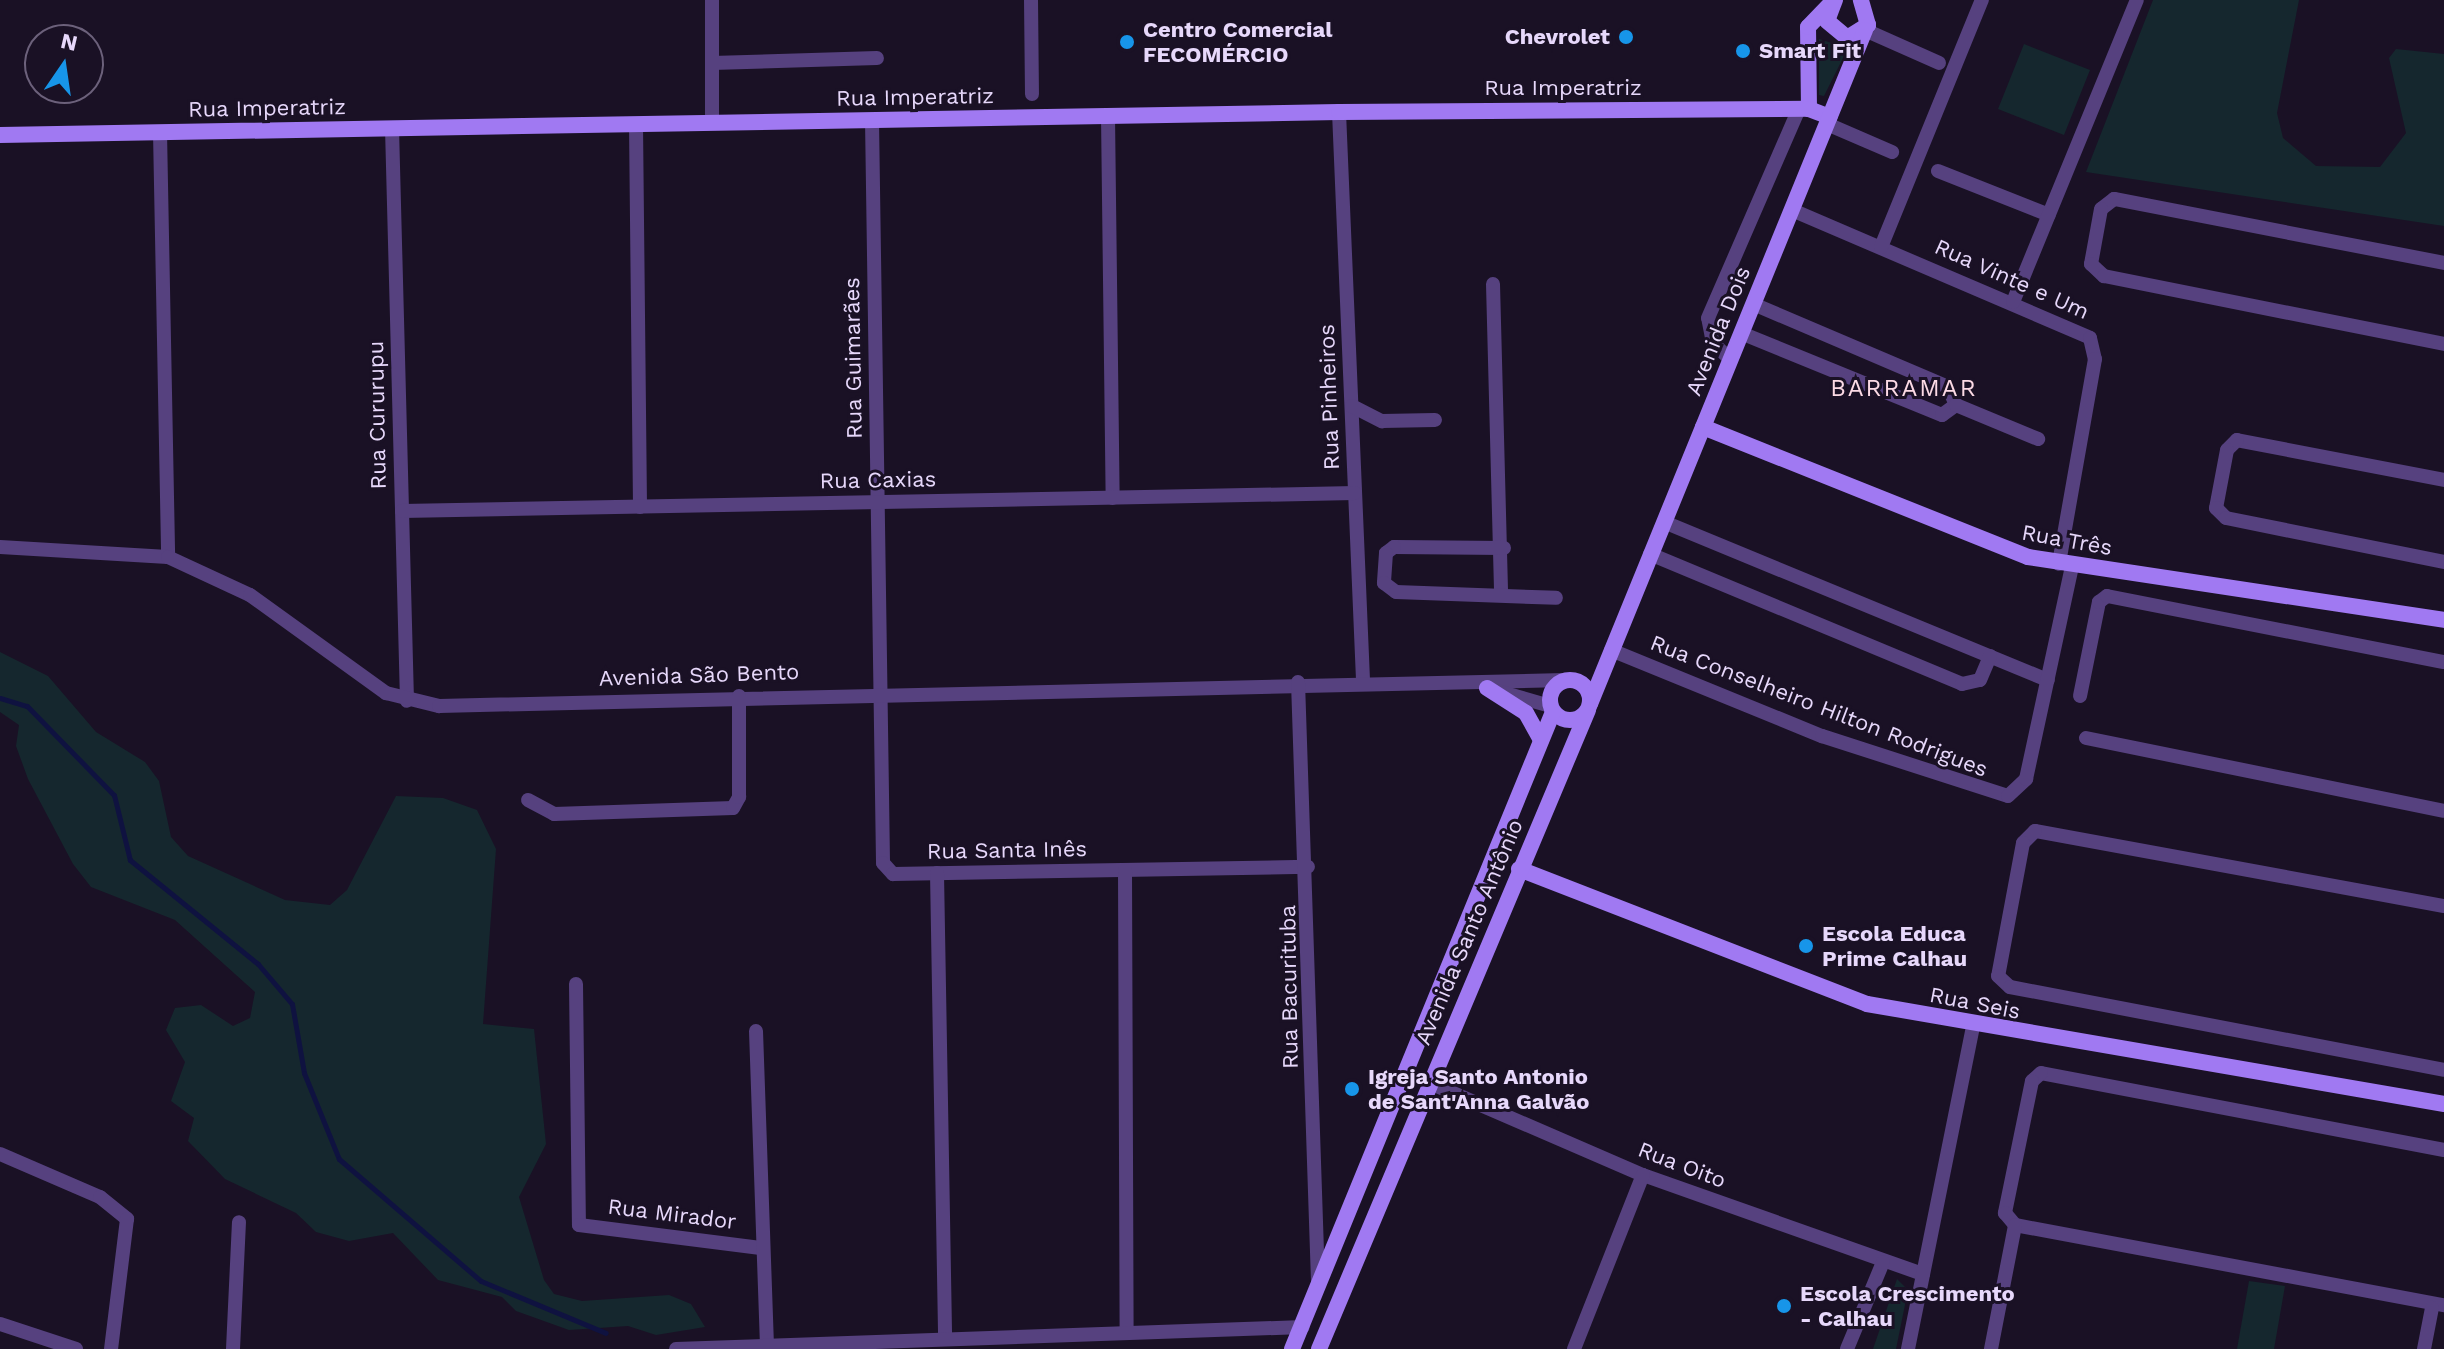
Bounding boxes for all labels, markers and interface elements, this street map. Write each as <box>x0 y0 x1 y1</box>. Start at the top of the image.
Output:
place label: Centro Comercial FECOMÉRCIO <box>1143 16 1332 68</box>
north arrow <box>24 24 104 104</box>
place label: Chevrolet <box>1505 24 1610 50</box>
text: N <box>58 28 80 56</box>
marker: Chevrolet <box>1617 28 1635 46</box>
marker: Centro Comercial FECOMÉRCIO <box>1118 33 1136 51</box>
place label: Smart Fit <box>1759 38 1861 64</box>
marker: Smart Fit <box>1734 42 1752 60</box>
street label: Rua Imperatriz <box>1484 75 1642 101</box>
street label: Rua Imperatriz <box>836 82 994 112</box>
street label: Rua Imperatriz <box>188 93 346 123</box>
street label: Rua Vinte e Um <box>1930 233 2094 325</box>
street label: Avenida Dois <box>1680 262 1756 400</box>
street label: Rua Guimarães <box>838 277 868 439</box>
street label: Rua Pinheiros <box>1313 323 1345 471</box>
street label: Rua Cururupu <box>363 340 391 490</box>
district label: BARRAMAR <box>1830 375 1978 403</box>
street label: Rua Caxias <box>819 466 937 494</box>
street label: Rua Três <box>2019 519 2115 561</box>
street label: Rua Conselheiro Hilton Rodrigues <box>1646 629 1992 783</box>
street label: Avenida São Bento <box>598 658 800 692</box>
street label: Avenida Santo Antônio <box>1409 815 1529 1049</box>
street label: Rua Santa Inês <box>926 835 1088 865</box>
street label: Rua Bacurituba <box>1274 905 1304 1069</box>
place label: Escola Educa Prime Calhau <box>1822 920 1967 972</box>
marker: Escola Educa Prime Calhau <box>1797 937 1815 955</box>
street label: Rua Seis <box>1927 981 2023 1025</box>
place label: Igreja Santo Antonio de Sant'Anna Galvão <box>1368 1063 1590 1114</box>
marker: Igreja Santo Antonio de Sant'Anna Galvão <box>1343 1080 1361 1098</box>
street label: Rua Oito <box>1634 1136 1730 1194</box>
street label: Rua Mirador <box>606 1193 738 1235</box>
place label: Escola Crescimento - Calhau <box>1800 1280 2015 1332</box>
marker: Escola Crescimento - Calhau <box>1775 1297 1793 1315</box>

